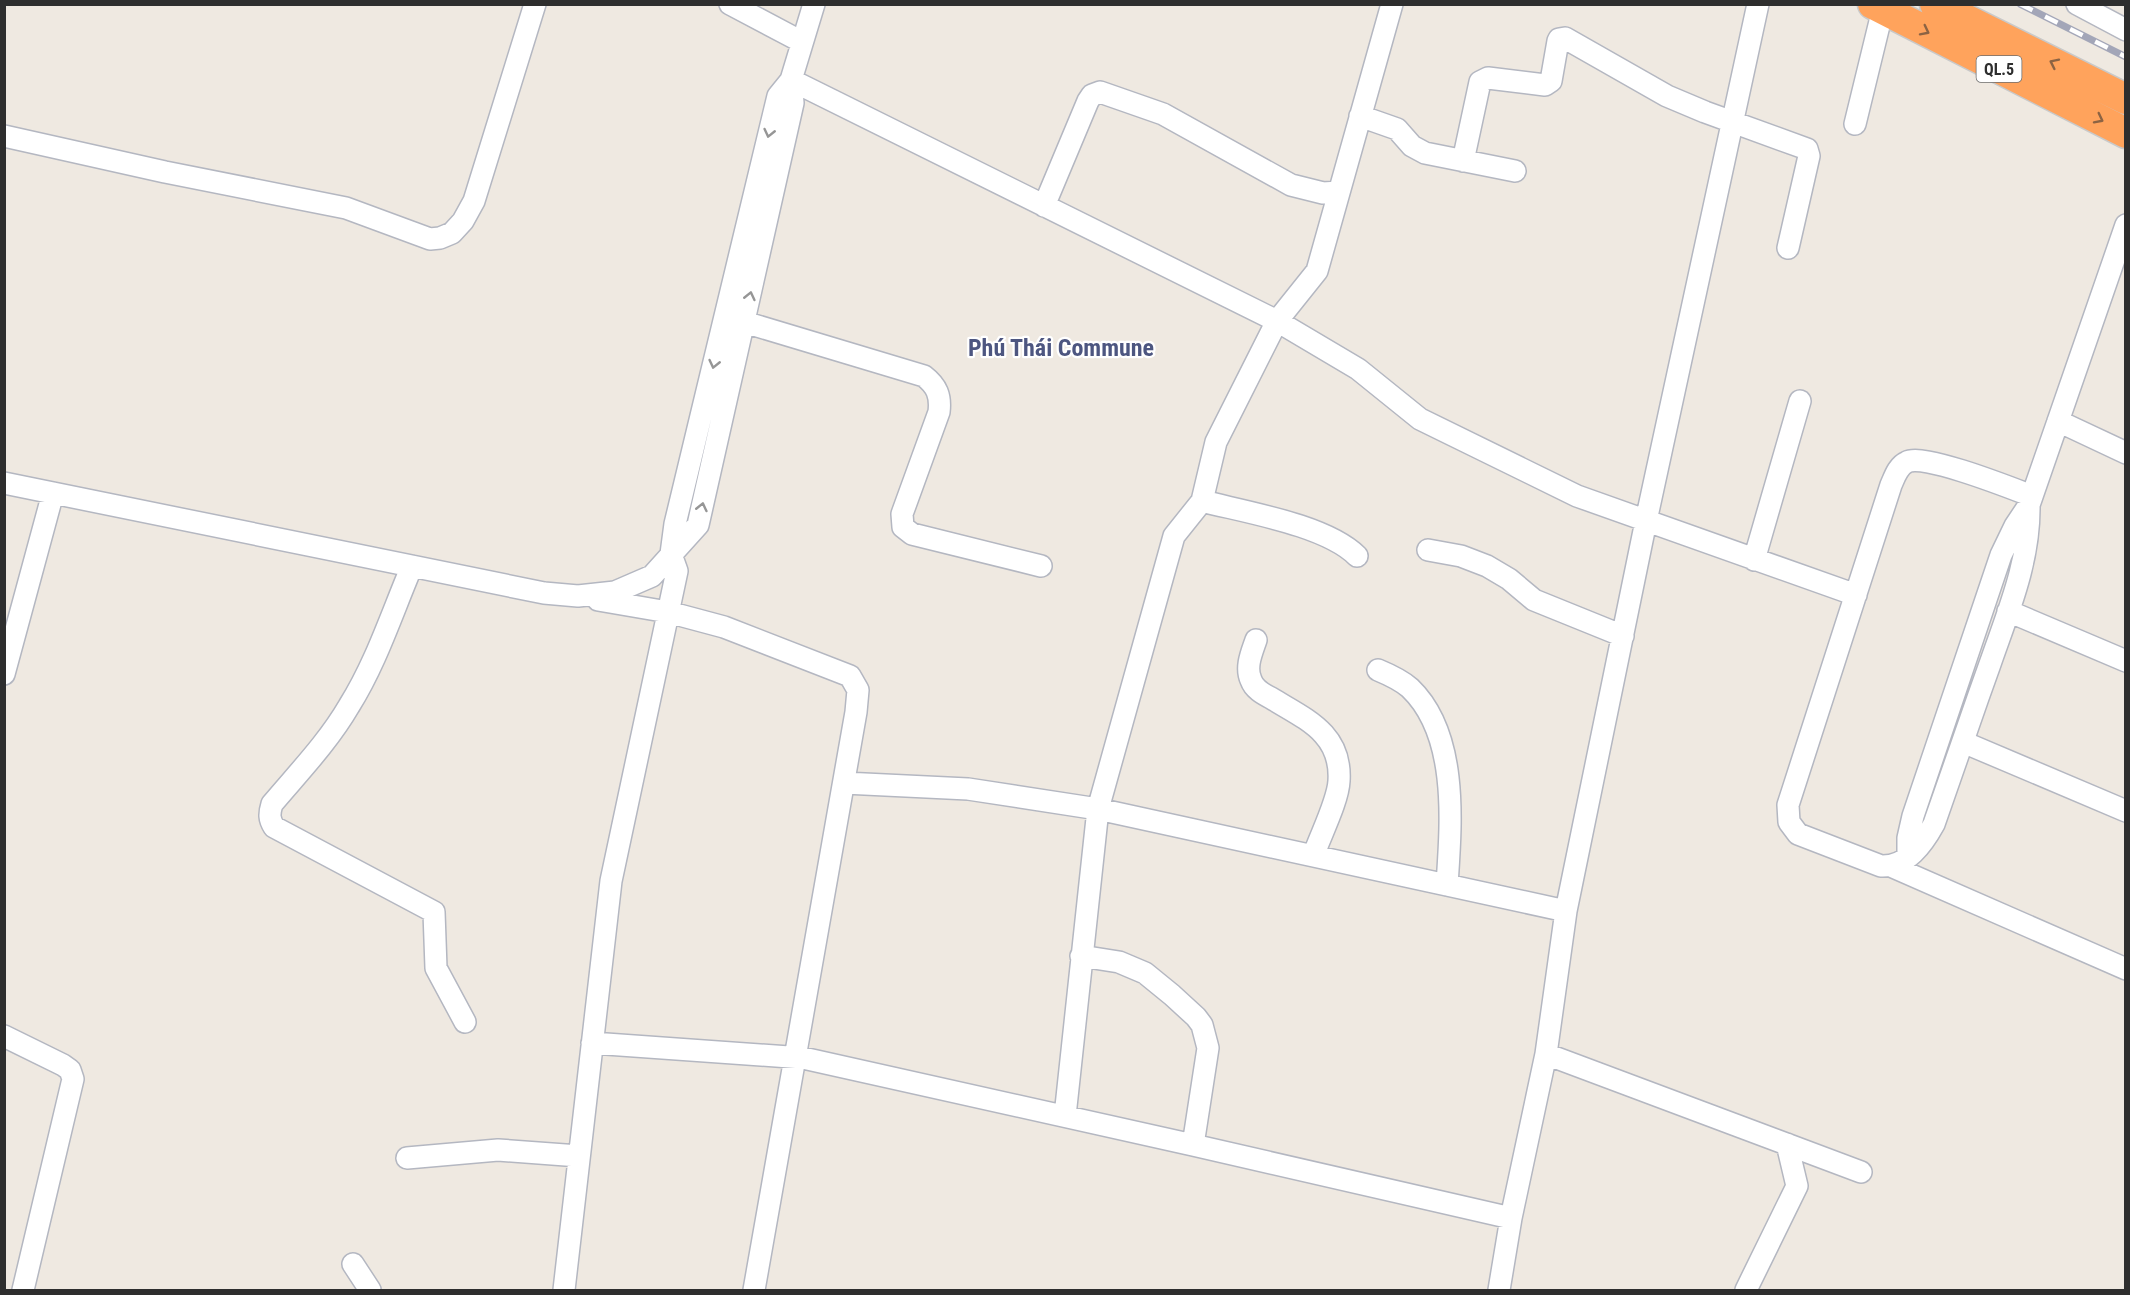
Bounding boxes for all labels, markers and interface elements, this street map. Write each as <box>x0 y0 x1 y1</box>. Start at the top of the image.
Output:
one-way arrow <box>1919 24 1929 35</box>
road number: QL.5 <box>1976 56 2022 82</box>
one-way arrow <box>2050 59 2061 71</box>
one-way arrow <box>2092 112 2103 124</box>
one-way arrow <box>763 128 776 138</box>
one-way arrow <box>743 291 756 301</box>
district label: Phú Thái Commune <box>968 334 1154 362</box>
one-way arrow <box>708 358 721 368</box>
one-way arrow <box>695 502 708 512</box>

